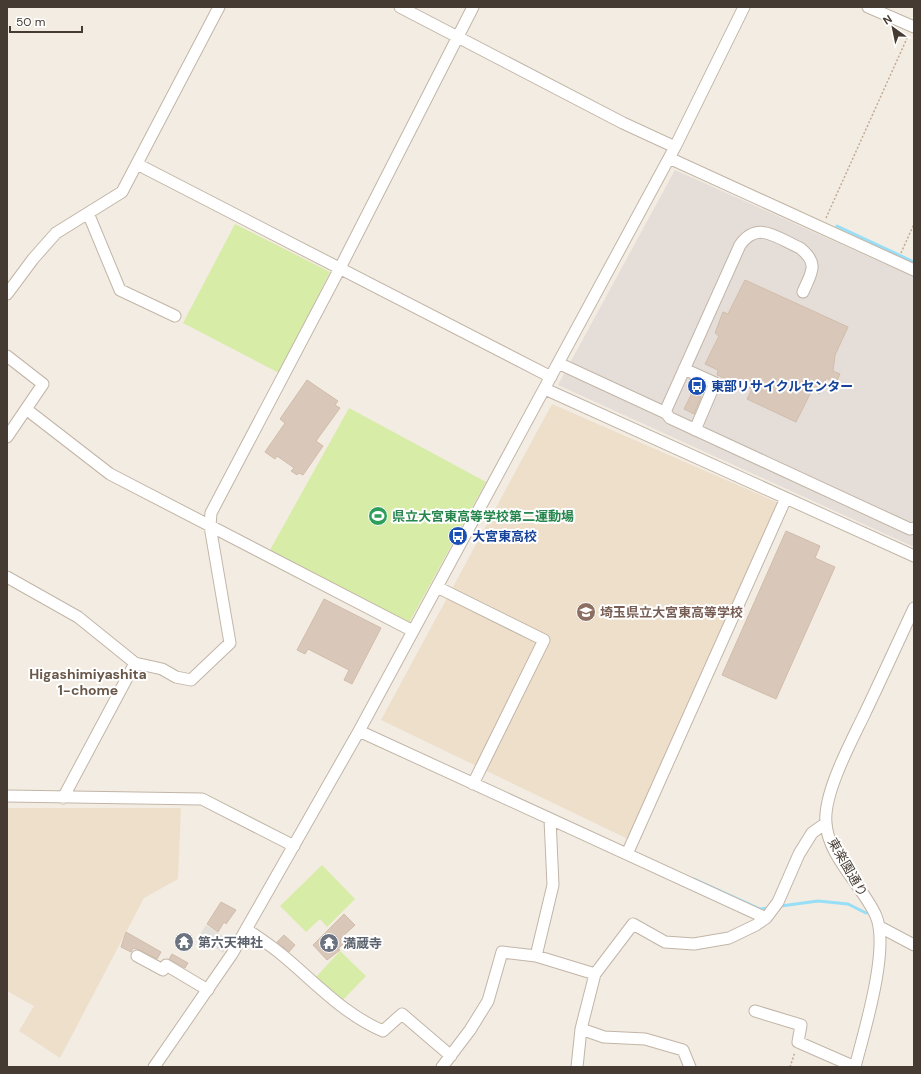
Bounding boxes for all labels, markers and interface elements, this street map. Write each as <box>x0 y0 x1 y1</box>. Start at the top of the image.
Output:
scale bar <box>10 8 82 34</box>
north arrow <box>873 8 913 48</box>
text: N <box>880 12 895 28</box>
text: 50 m <box>16 14 45 30</box>
bus stop icon: 東部リサイクルセンター <box>686 375 708 397</box>
place label: 東部リサイクルセンター <box>711 378 853 395</box>
sports icon: 県立大宮東高等学校第二運動場 <box>367 505 389 527</box>
place label: 県立大宮東高等学校第二運動場 <box>392 508 574 525</box>
bus stop icon: 大宮東高校 <box>447 525 469 547</box>
place label: 大宮東高校 <box>472 528 537 545</box>
school or university icon: 埼玉県立大宮東高等学校 <box>575 601 597 623</box>
place label: 埼玉県立大宮東高等学校 <box>600 604 743 621</box>
district label: Higashimiyashita 1-chome <box>29 665 147 699</box>
street label: 東楽園通り <box>824 835 871 900</box>
temple icon: 第六天神社 <box>173 931 195 953</box>
temple icon: 満蔵寺 <box>318 932 340 954</box>
place label: 第六天神社 <box>198 934 263 951</box>
place label: 満蔵寺 <box>343 935 382 952</box>

